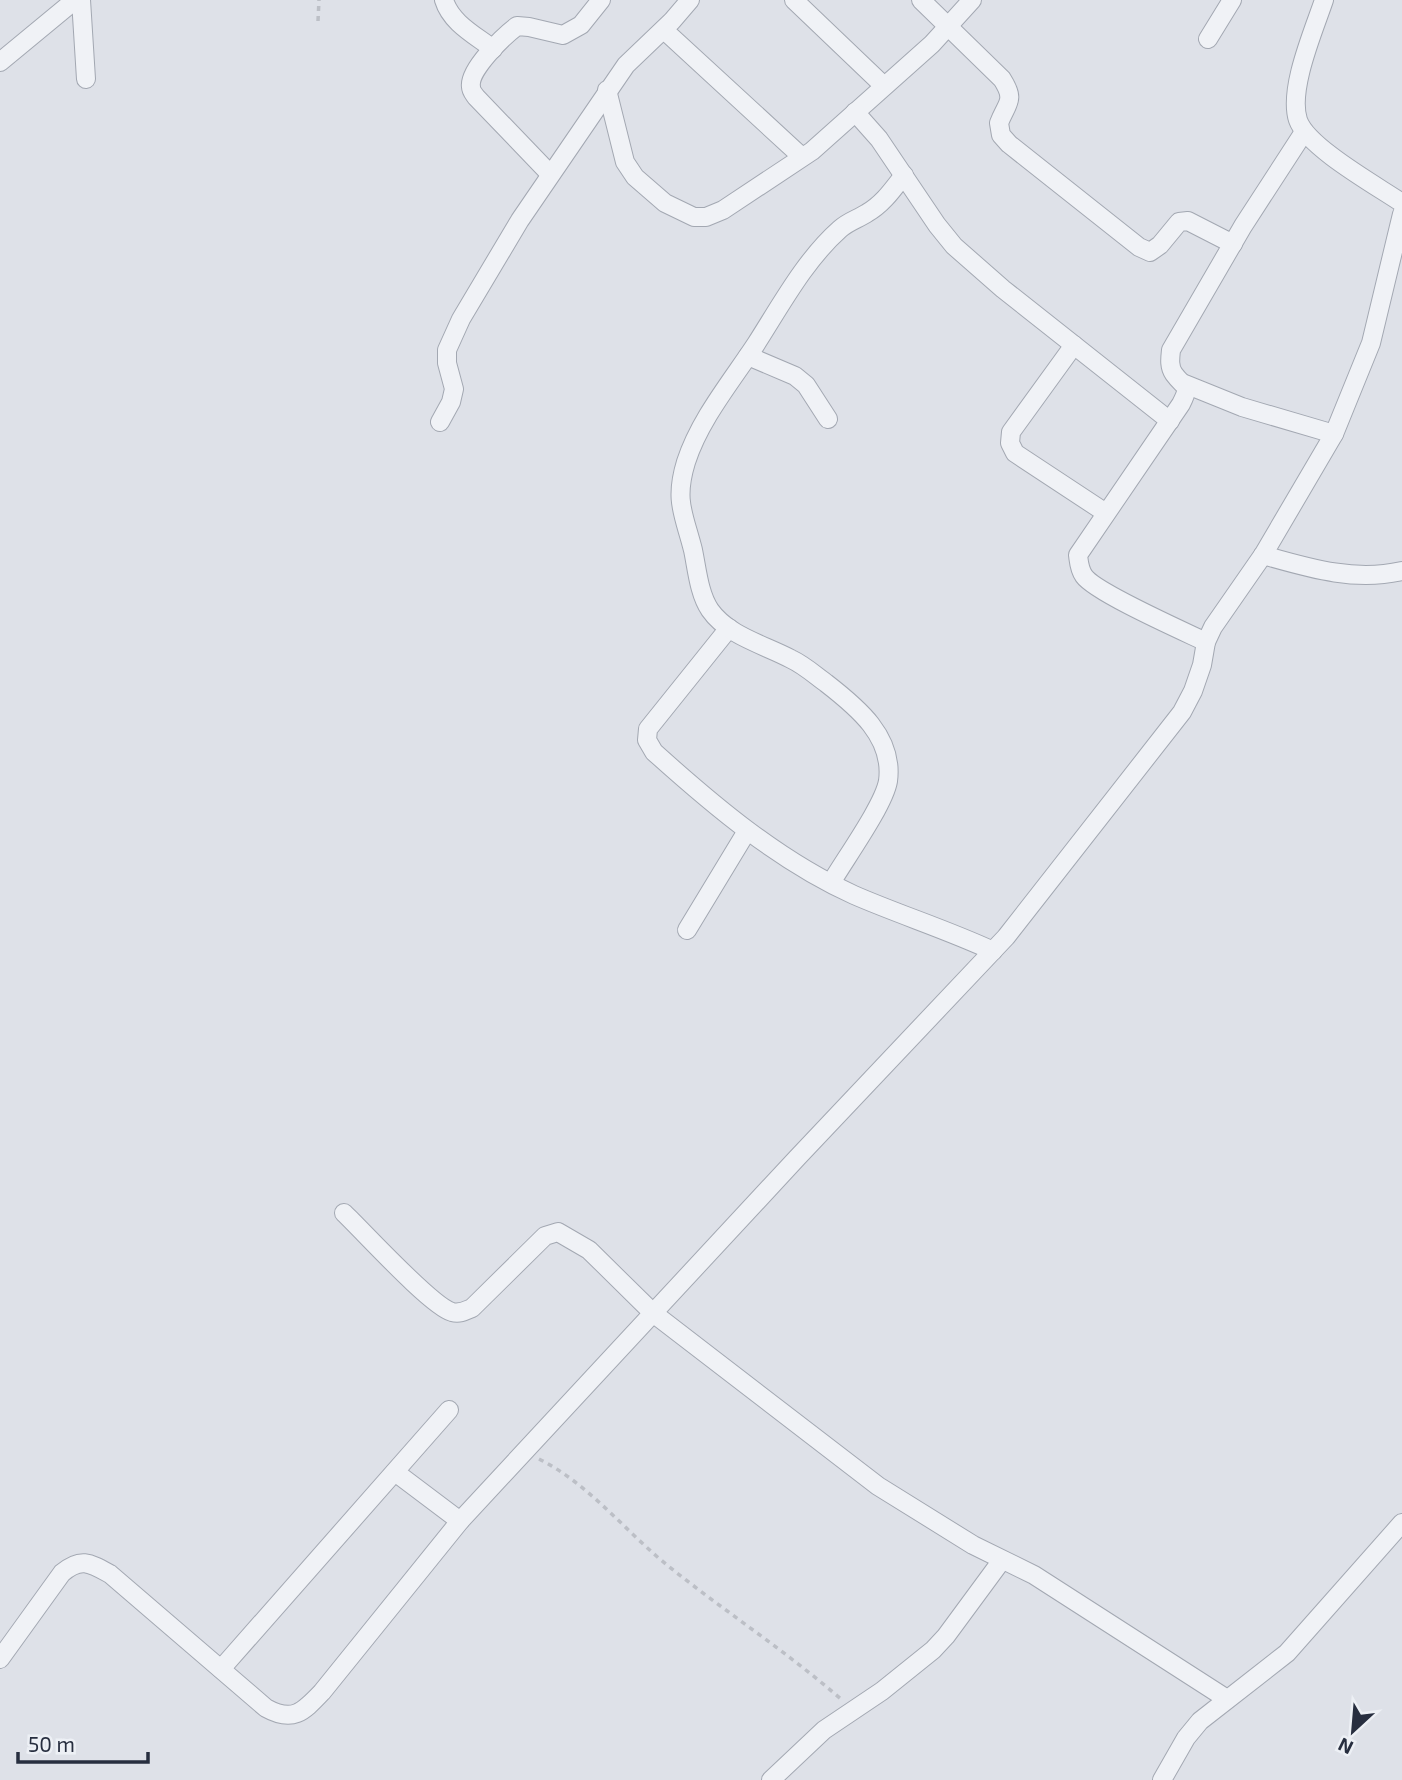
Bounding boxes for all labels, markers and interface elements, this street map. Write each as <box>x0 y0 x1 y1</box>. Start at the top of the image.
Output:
north arrow <box>1318 1696 1388 1766</box>
scale bar <box>18 1720 147 1764</box>
text: 50 m <box>28 1731 75 1756</box>
text: N <box>1334 1733 1357 1760</box>

